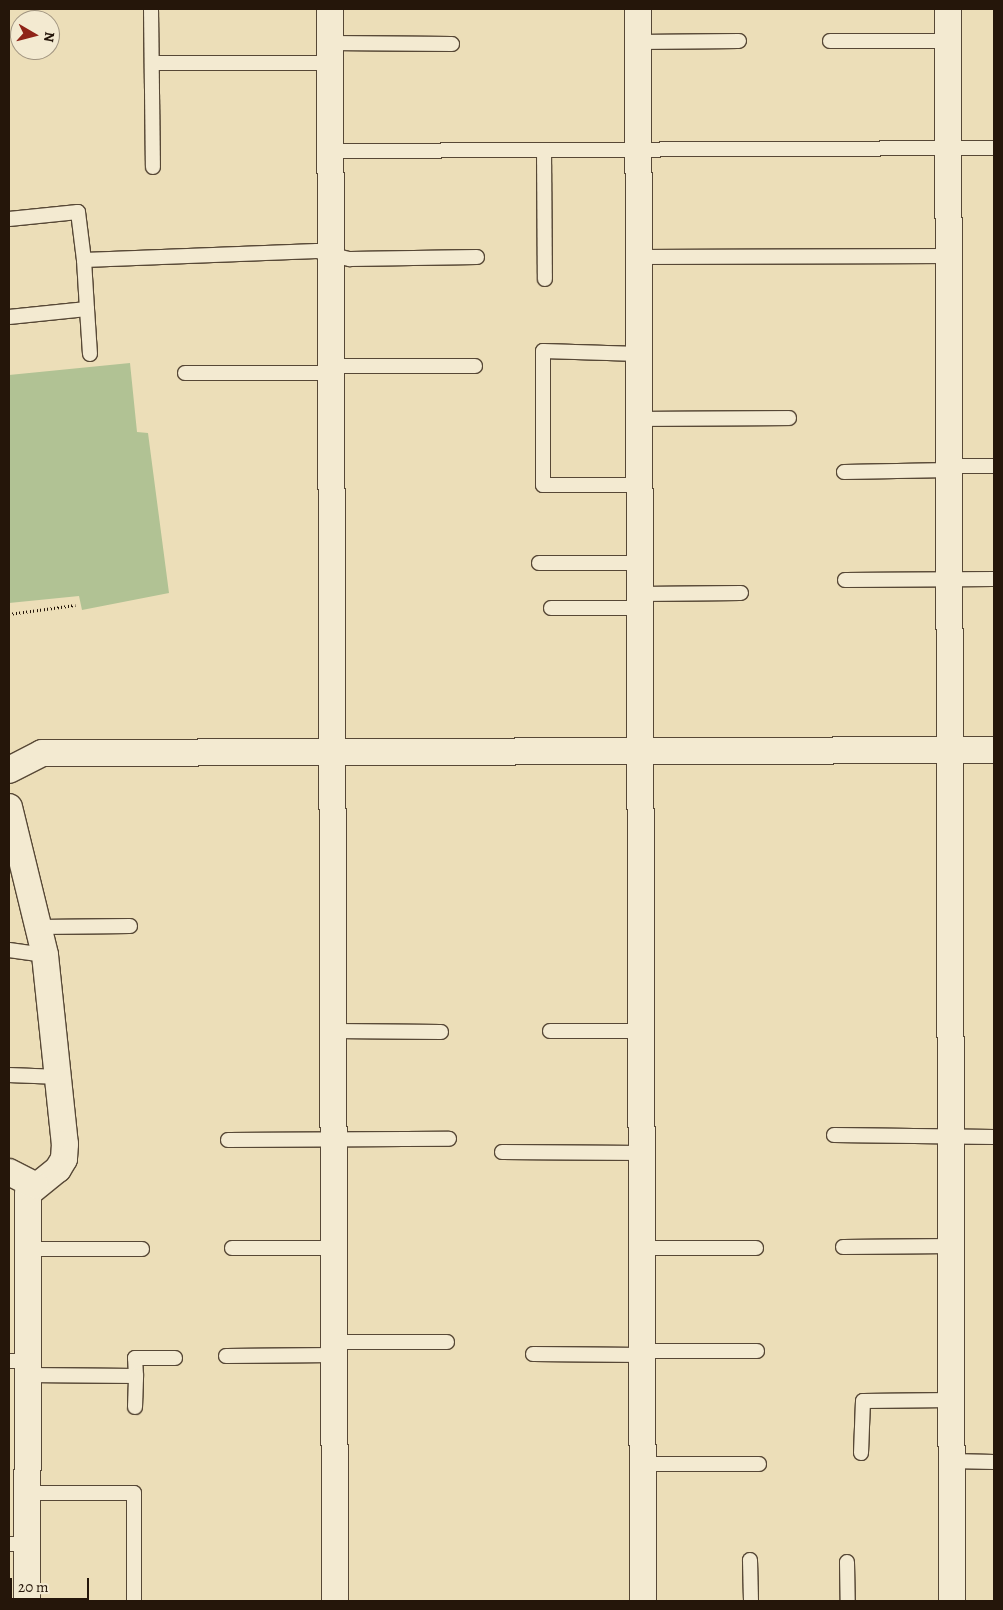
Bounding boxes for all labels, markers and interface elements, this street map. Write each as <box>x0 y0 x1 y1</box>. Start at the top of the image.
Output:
north arrow <box>10 10 60 60</box>
text: N <box>39 31 59 43</box>
scale bar <box>12 1568 91 1600</box>
text: 20 m <box>18 1577 49 1597</box>

